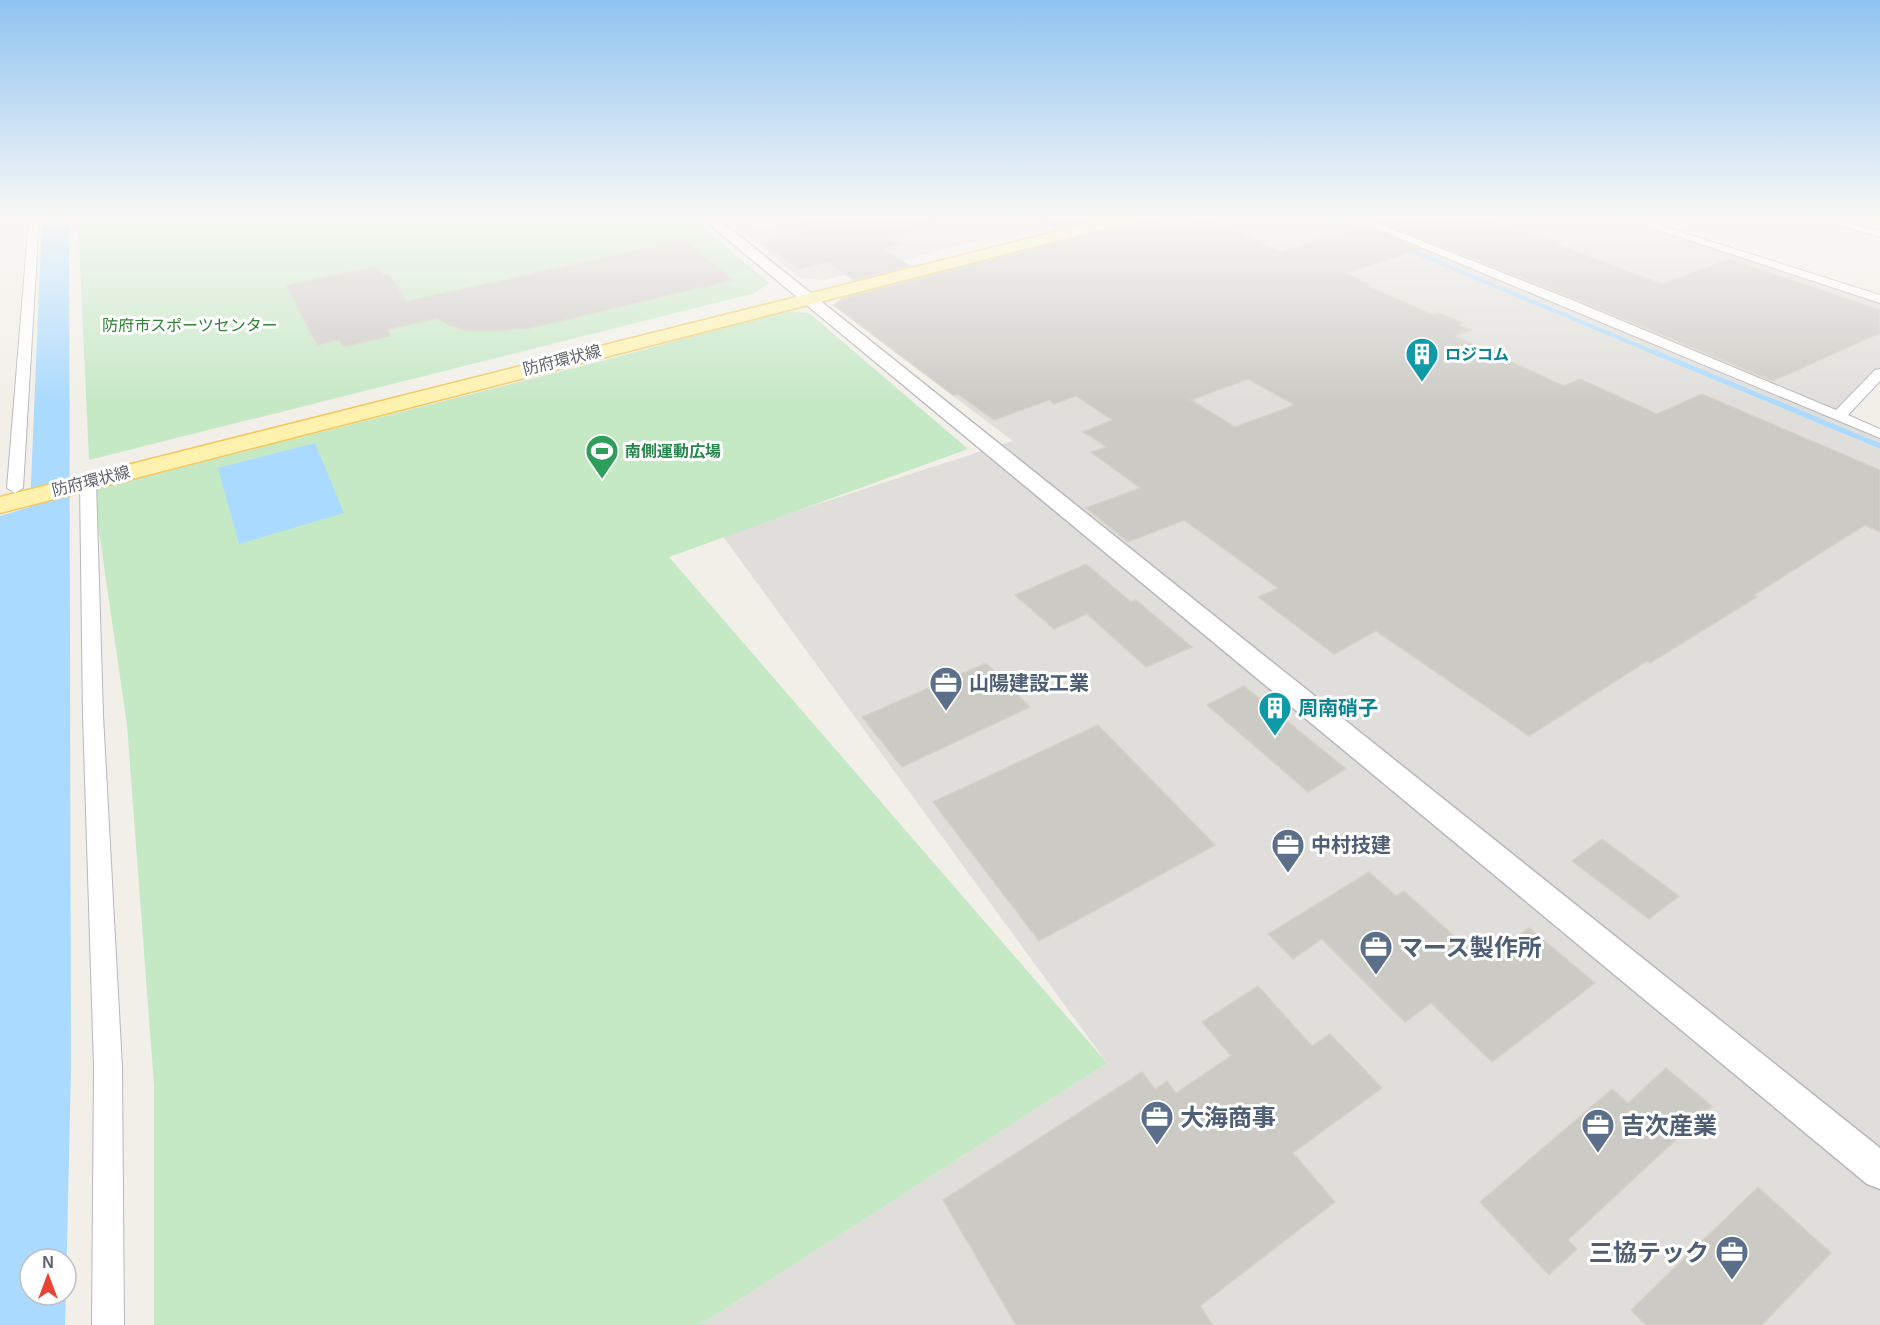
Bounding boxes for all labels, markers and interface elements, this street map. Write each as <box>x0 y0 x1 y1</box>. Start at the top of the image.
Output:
park label: 防府市スポーツセンター <box>102 317 278 334</box>
building icon: ロジコム <box>1404 336 1440 383</box>
street label: 防府環状線 <box>521 342 603 378</box>
place label: ロジコム <box>1445 346 1509 363</box>
sports icon: 南側運動広場 <box>584 433 620 480</box>
place label: 南側運動広場 <box>625 442 721 460</box>
street label: 防府環状線 <box>50 463 132 499</box>
office icon: 山陽建設工業 <box>928 665 964 712</box>
place label: 山陽建設工業 <box>969 672 1089 694</box>
building icon: 周南硝子 <box>1257 690 1293 737</box>
place label: 周南硝子 <box>1298 697 1378 719</box>
office icon: 中村技建 <box>1270 827 1306 874</box>
place label: 中村技建 <box>1311 834 1391 856</box>
office icon: マース製作所 <box>1358 929 1394 976</box>
place label: マース製作所 <box>1399 934 1542 961</box>
office icon: 大海商事 <box>1139 1099 1175 1146</box>
place label: 大海商事 <box>1180 1104 1276 1131</box>
office icon: 吉次産業 <box>1580 1107 1616 1154</box>
place label: 吉次産業 <box>1621 1112 1717 1139</box>
office icon: 三協テック <box>1714 1234 1750 1281</box>
place label: 三協テック <box>1589 1239 1709 1266</box>
north arrow <box>18 1247 78 1307</box>
text: N <box>42 1254 54 1271</box>

